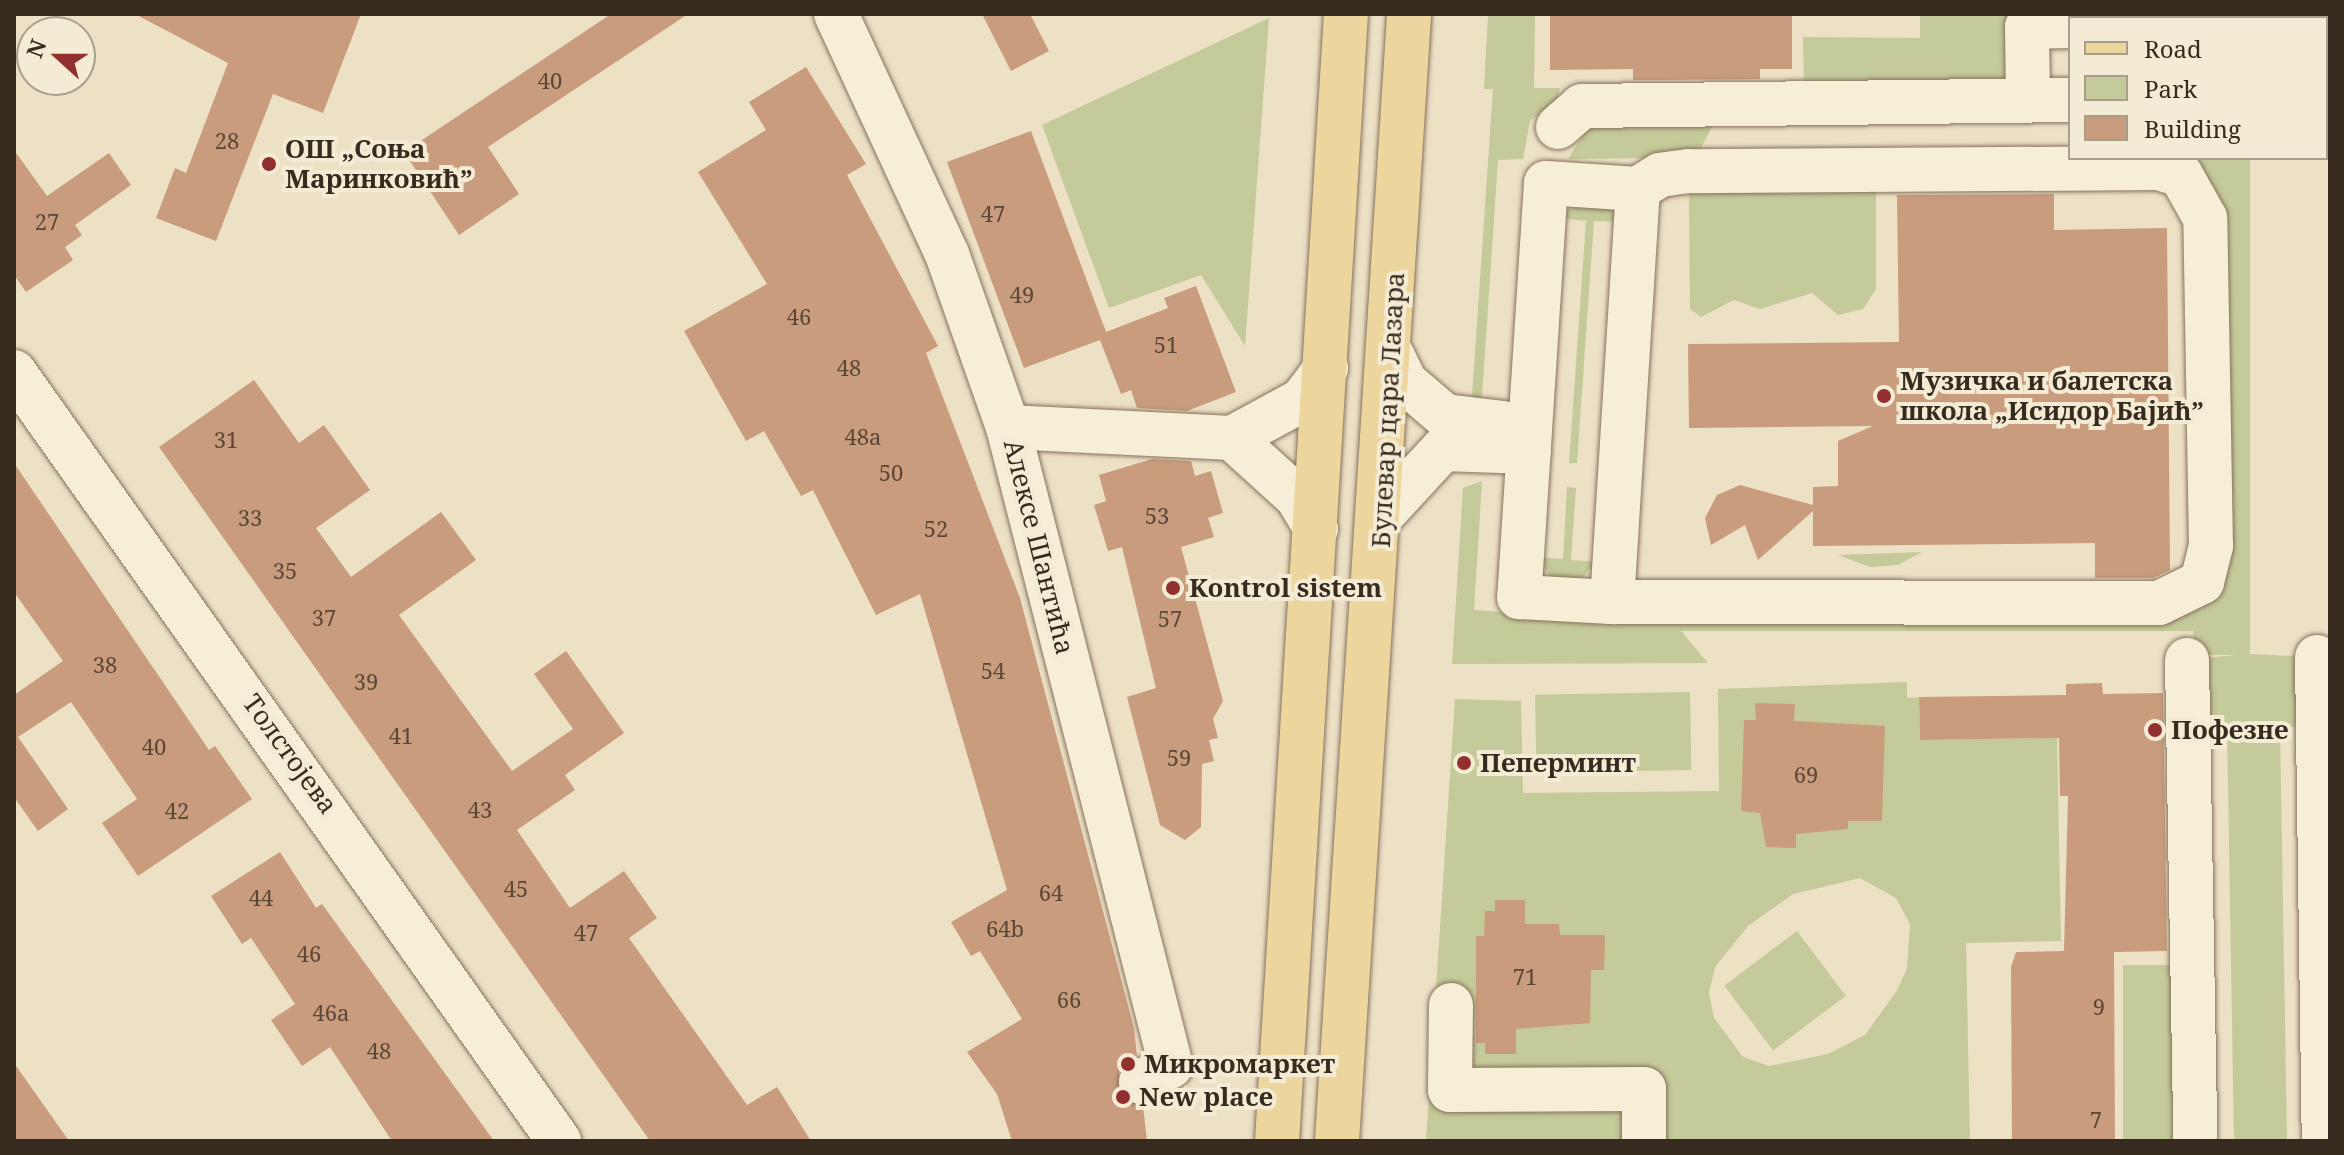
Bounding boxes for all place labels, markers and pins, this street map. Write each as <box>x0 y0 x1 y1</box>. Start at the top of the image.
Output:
place label: ОШ „Соња Маринковић” <box>285 133 473 194</box>
marker: ОШ „Соња Маринковић” <box>260 155 278 173</box>
place label: Музичка и балетска школа „Исидор Бајић” <box>1900 365 2204 426</box>
marker: Музичка и балетска школа „Исидор Бајић” <box>1875 387 1893 405</box>
place label: Kontrol sistem <box>1189 572 1382 604</box>
marker: Kontrol sistem <box>1164 579 1182 597</box>
place label: Пофезне <box>2171 714 2289 746</box>
marker: Пофезне <box>2146 721 2164 739</box>
place label: Пеперминт <box>1480 747 1636 779</box>
marker: Пеперминт <box>1455 754 1473 772</box>
place label: Микромаркет <box>1144 1048 1335 1080</box>
marker: Микромаркет <box>1119 1055 1137 1073</box>
place label: New place <box>1139 1081 1273 1113</box>
marker: New place <box>1114 1088 1132 1106</box>

